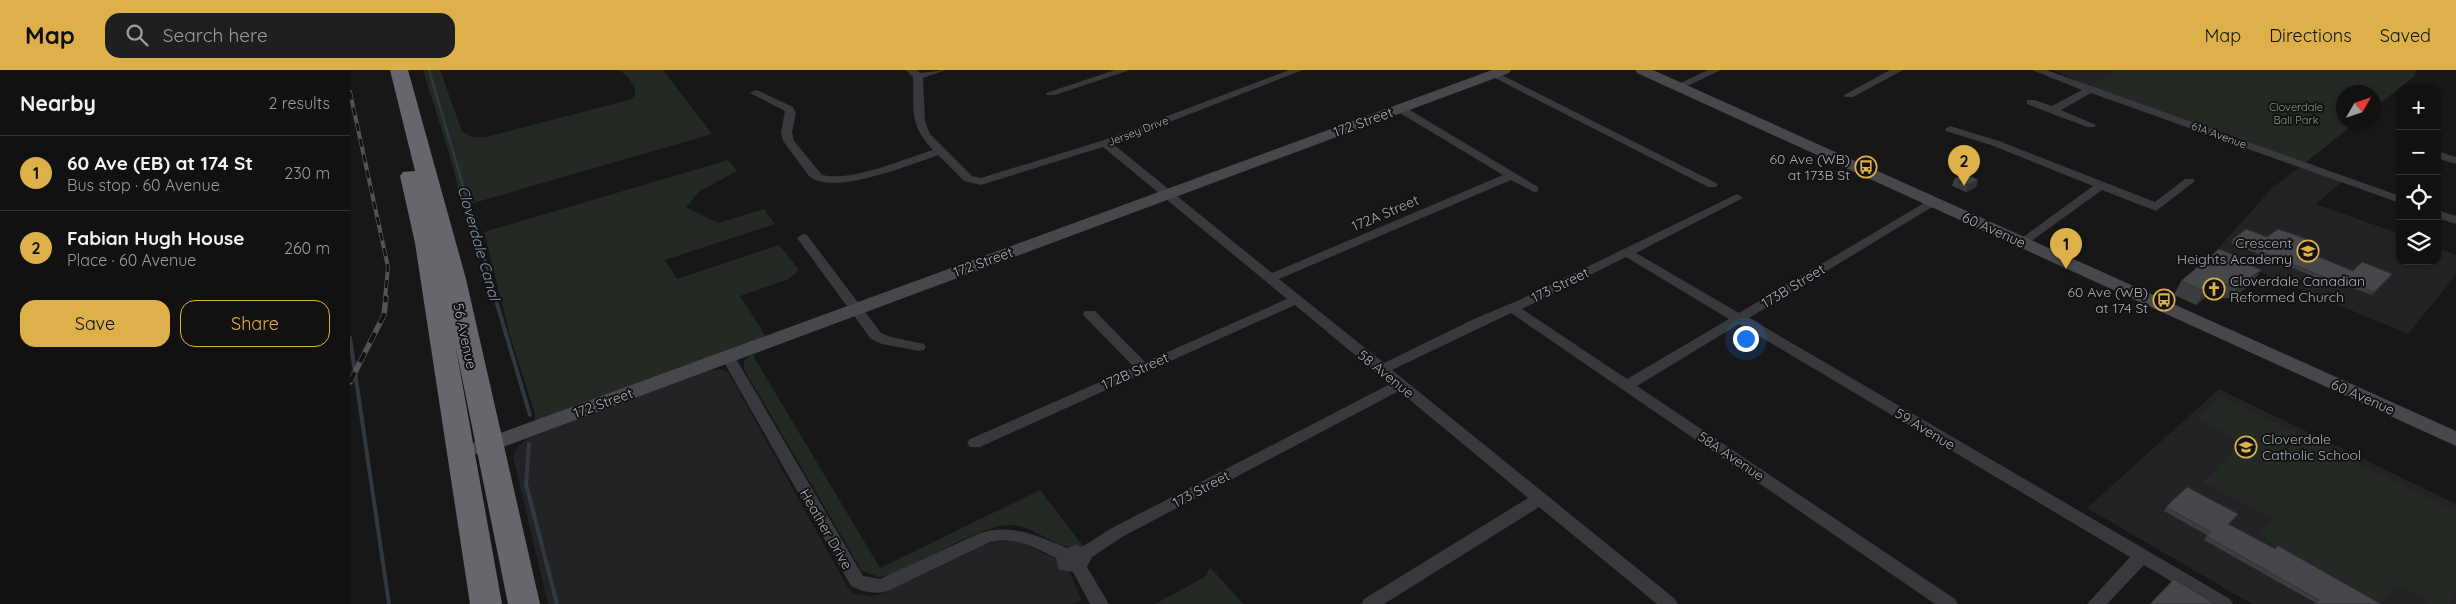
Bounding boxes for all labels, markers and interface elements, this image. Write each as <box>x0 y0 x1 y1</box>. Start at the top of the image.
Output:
search box <box>105 13 455 58</box>
text: Map <box>25 20 75 50</box>
icon: search <box>123 21 151 49</box>
text: Search here <box>163 23 268 47</box>
text: Map <box>2204 24 2241 47</box>
text: Directions <box>2269 24 2352 47</box>
text: Saved <box>2380 24 2431 47</box>
north arrow <box>2336 85 2381 130</box>
map controls <box>2396 85 2441 265</box>
button: + <box>2396 85 2441 130</box>
text: Nearby <box>20 90 96 116</box>
text: 2 results <box>268 93 330 113</box>
park label: Cloverdale Ball Park <box>2269 100 2323 127</box>
street label: 172 Street <box>1331 103 1396 141</box>
street label: Jersey Drive <box>1106 113 1170 149</box>
street label: 61A Avenue <box>2190 119 2248 151</box>
button: − <box>2396 130 2441 175</box>
pin: 2 <box>1948 145 1980 186</box>
place label: 60 Ave (WB) at 173B St <box>1769 150 1850 184</box>
text: 60 Ave (EB) at 174 St <box>67 151 253 175</box>
bus stop icon: 60 Ave (WB) at 173B St <box>1854 155 1878 179</box>
text: 1 <box>33 163 39 183</box>
text: 230 m <box>284 163 330 183</box>
text: Bus stop · 60 Avenue <box>67 175 220 195</box>
button: locate <box>2396 175 2441 220</box>
water label: Cloverdale Canal <box>454 184 505 304</box>
street label: 172A Street <box>1349 191 1422 235</box>
street label: 60 Avenue <box>1959 208 2029 252</box>
button: layers <box>2396 220 2441 265</box>
text: Fabian Hugh House <box>67 226 244 250</box>
pin: 1 <box>2050 228 2082 269</box>
place label: Crescent Heights Academy <box>2177 234 2292 268</box>
text: 2 <box>31 238 41 258</box>
text: 260 m <box>284 238 330 258</box>
school or university icon: Crescent Heights Academy <box>2296 239 2320 263</box>
street label: 172 Street <box>951 243 1016 281</box>
text: Place · 60 Avenue <box>67 250 196 270</box>
street label: 173B Street <box>1758 260 1828 312</box>
street label: 173 Street <box>1528 263 1592 307</box>
place label: Cloverdale Canadian Reformed Church <box>2230 272 2365 306</box>
church icon: Cloverdale Canadian Reformed Church <box>2202 277 2226 301</box>
place label: 60 Ave (WB) at 174 St <box>2067 283 2148 317</box>
bus stop icon: 60 Ave (WB) at 174 St <box>2152 288 2176 312</box>
button: Save <box>20 300 170 347</box>
button: Share <box>180 300 330 347</box>
street label: 56 Avenue <box>449 301 481 371</box>
your location <box>1733 326 1759 352</box>
street label: 58 Avenue <box>1354 346 1418 402</box>
street label: 172B Street <box>1099 348 1171 394</box>
street label: 60 Avenue <box>2328 375 2398 419</box>
street label: 172 Street <box>571 384 636 422</box>
street label: 59 Avenue <box>1892 404 1958 454</box>
street label: 58A Avenue <box>1694 427 1768 485</box>
place label: Cloverdale Catholic School <box>2262 430 2361 464</box>
school or university icon: Cloverdale Catholic School <box>2234 435 2258 459</box>
street label: 173 Street <box>1169 466 1233 511</box>
street label: Heather Drive <box>796 486 856 573</box>

